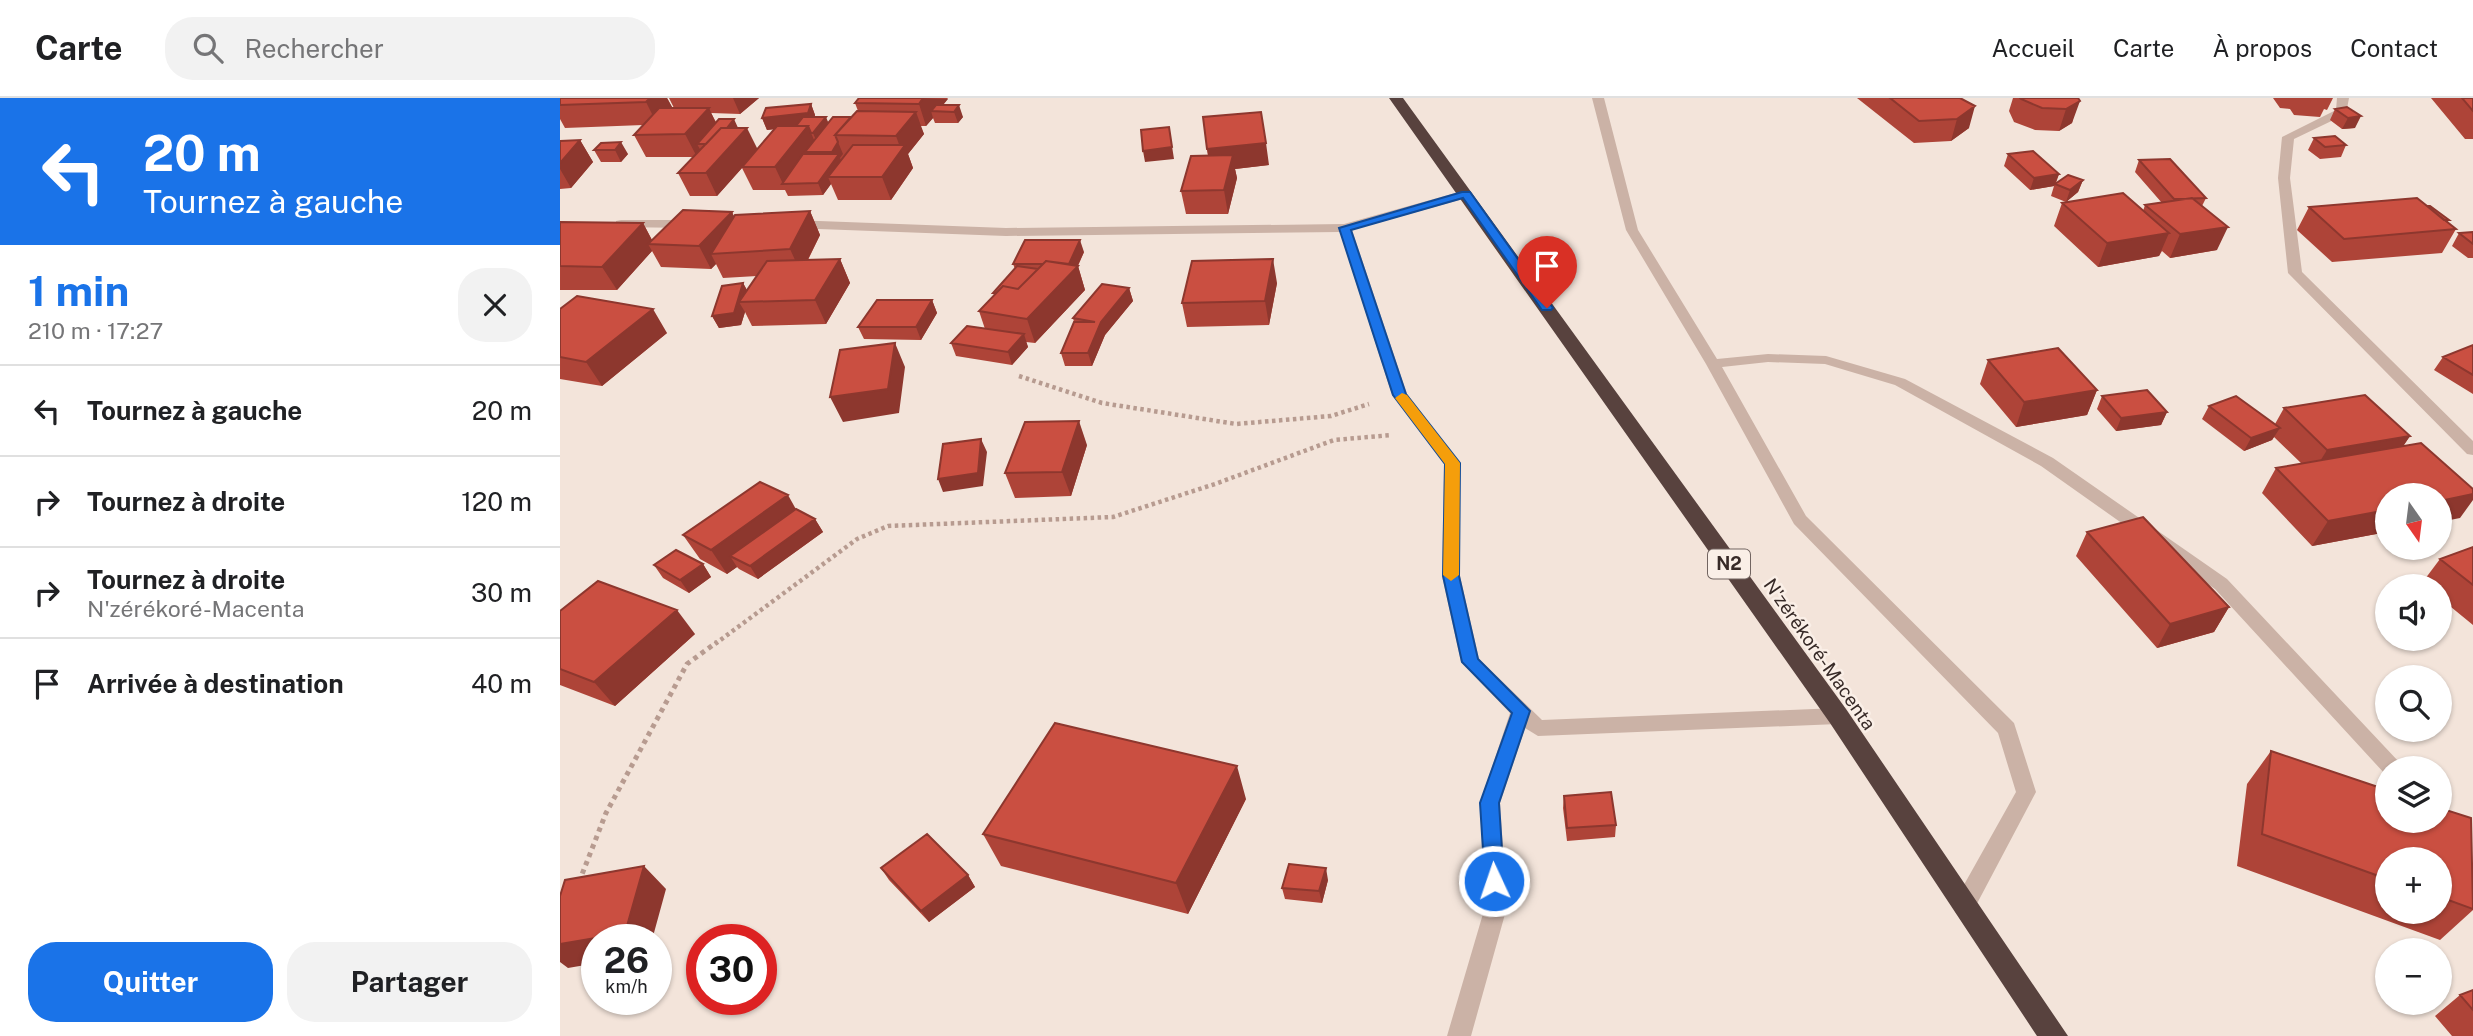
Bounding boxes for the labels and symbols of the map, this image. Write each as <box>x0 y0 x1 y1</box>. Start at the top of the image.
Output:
pin <box>1517 236 1577 308</box>
north arrow <box>2375 483 2452 560</box>
road number: N2 <box>1708 550 1750 578</box>
street label: N'zérékoré-Macenta <box>1759 574 1881 734</box>
position arrow <box>1457 844 1531 918</box>
speed limit sign: 30 <box>686 924 777 1015</box>

